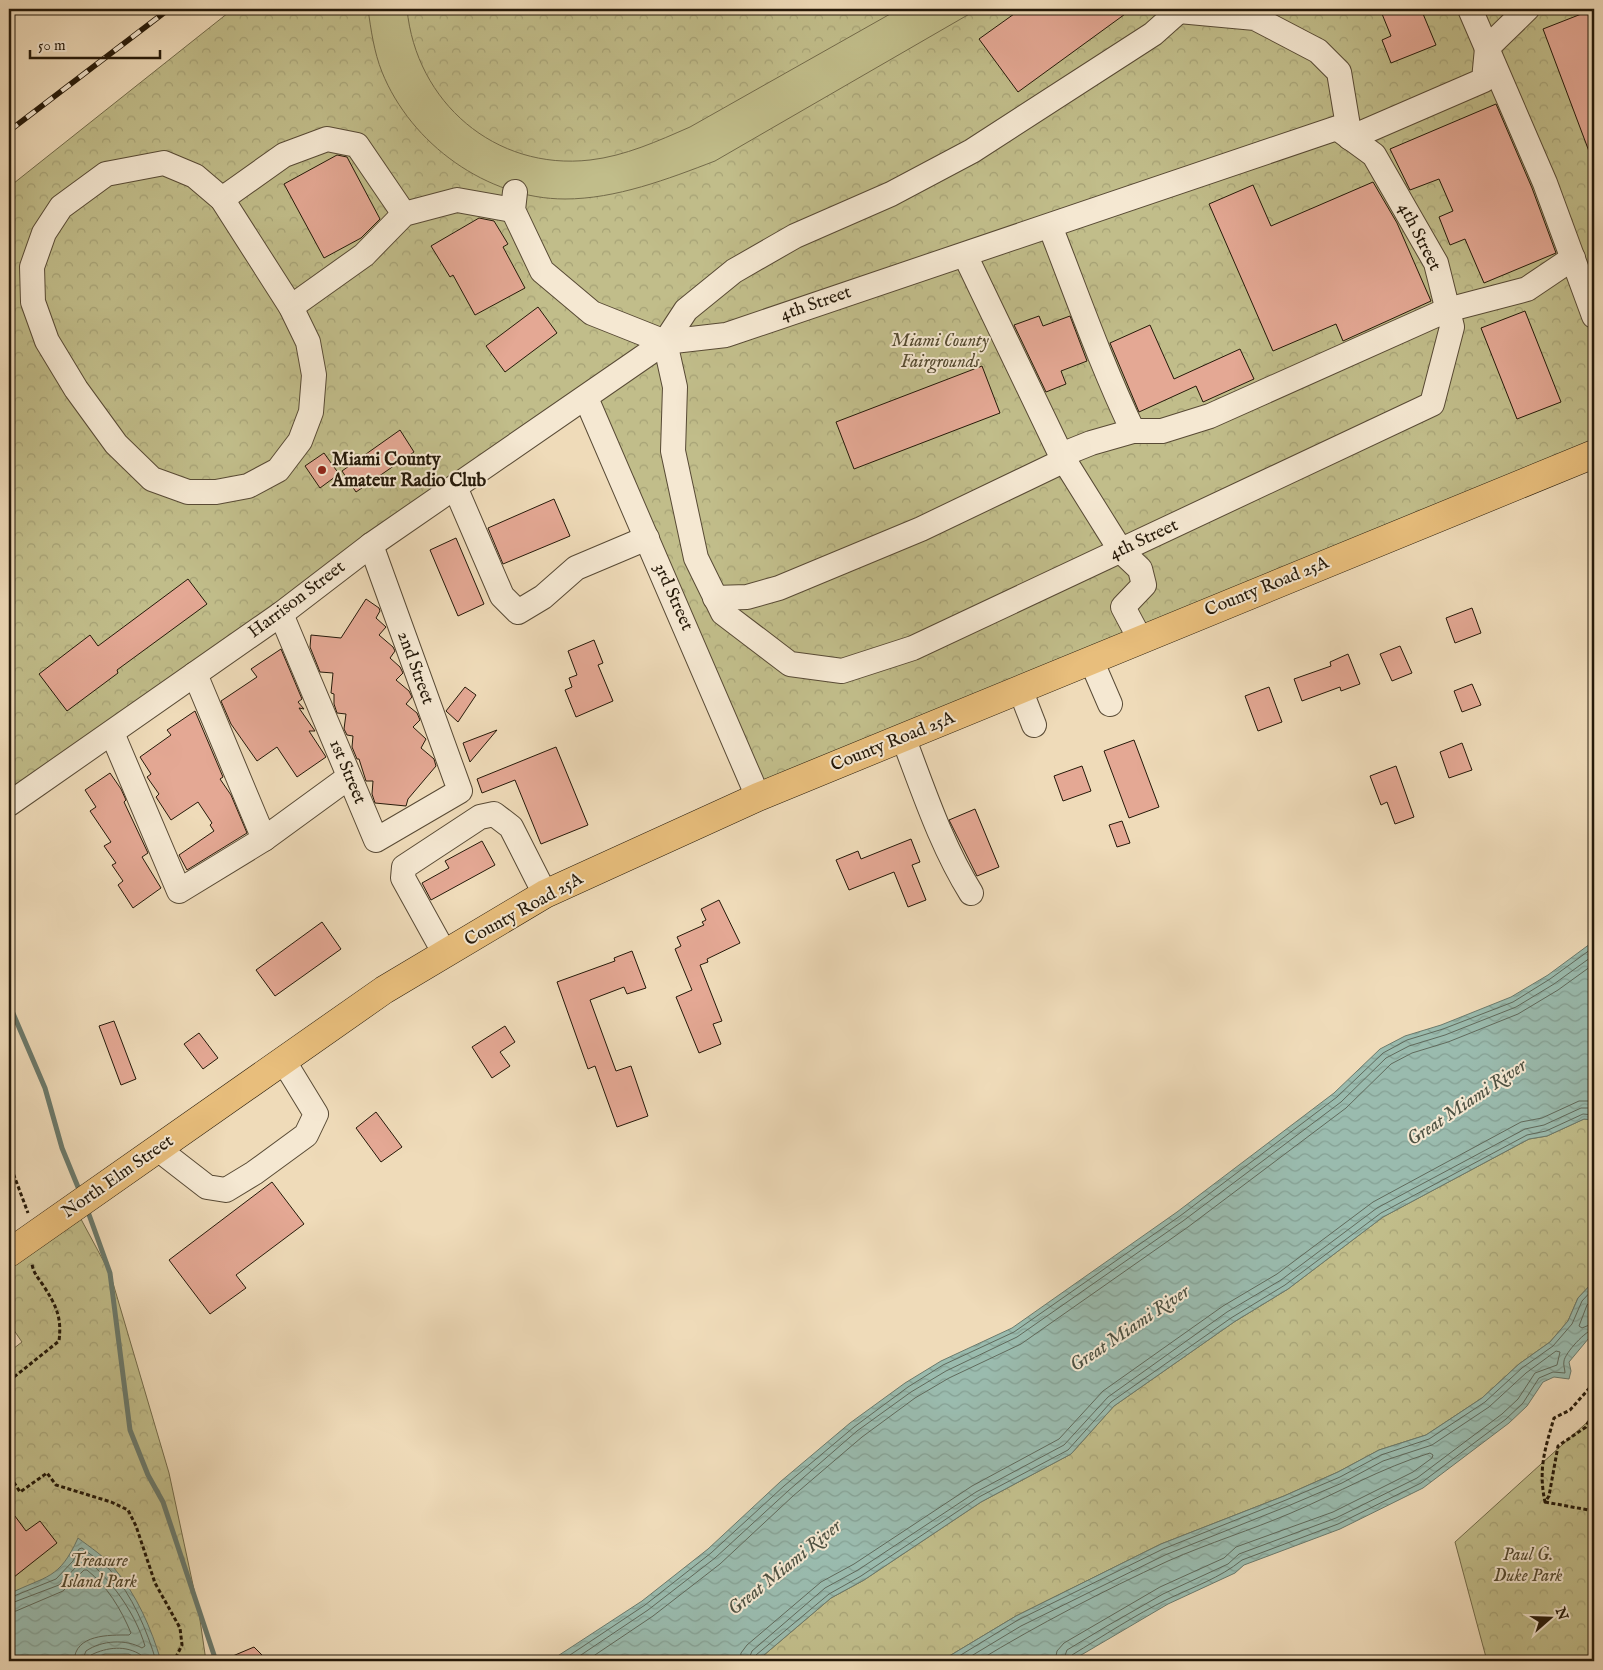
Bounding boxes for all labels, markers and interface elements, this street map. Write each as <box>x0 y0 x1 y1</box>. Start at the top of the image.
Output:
scale bar <box>30 28 160 60</box>
text: 50 m <box>38 36 66 55</box>
street label: 4th Street <box>1392 199 1446 275</box>
street label: 4th Street <box>778 281 854 327</box>
park label: Miami County Fairgrounds <box>891 330 989 374</box>
place label: Miami County Amateur Radio Club <box>331 449 487 493</box>
marker: Miami County Amateur Radio Club <box>316 464 328 476</box>
street label: 4th Street <box>1106 514 1182 566</box>
street label: County Road 25A <box>1201 551 1333 622</box>
street label: Harrison Street <box>244 556 350 644</box>
street label: 3rd Street <box>648 560 698 634</box>
street label: 2nd Street <box>391 628 439 708</box>
street label: County Road 25A <box>827 706 959 777</box>
street label: 1st Street <box>323 736 371 808</box>
street label: County Road 25A <box>461 868 588 952</box>
water label: Great Miami River <box>1403 1053 1533 1152</box>
street label: North Elm Street <box>58 1130 178 1224</box>
water label: Great Miami River <box>1066 1279 1196 1378</box>
water label: Great Miami River <box>723 1514 848 1621</box>
park label: Paul G. Duke Park <box>1493 1544 1563 1588</box>
park label: Treasure Island Park <box>60 1550 137 1594</box>
north arrow <box>1526 1592 1576 1642</box>
text: N <box>1550 1604 1572 1623</box>

